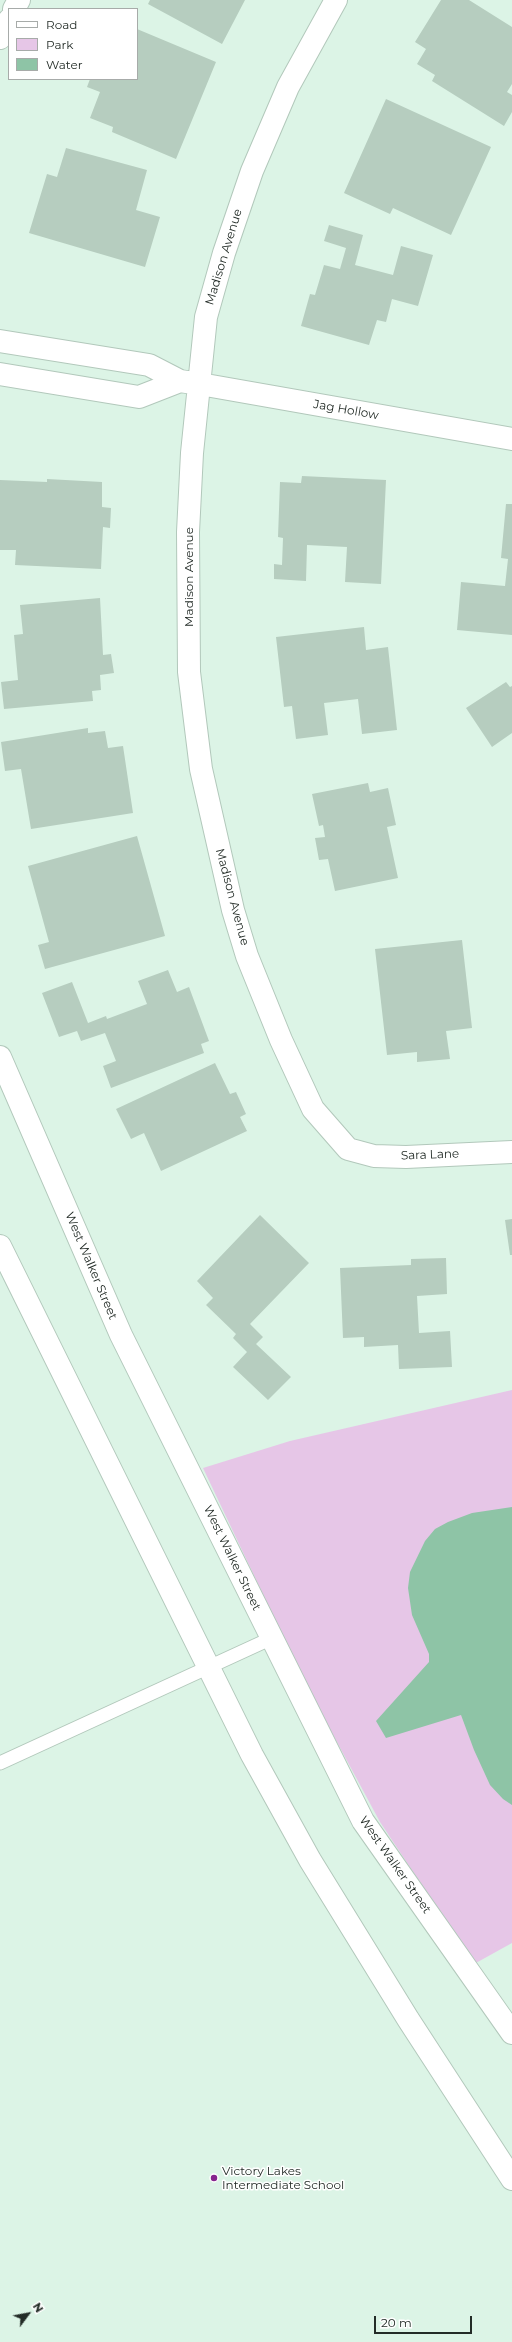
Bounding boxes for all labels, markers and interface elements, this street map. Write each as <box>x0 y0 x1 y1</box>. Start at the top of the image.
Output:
legend <box>8 8 138 80</box>
text: Road <box>46 17 77 32</box>
text: Park <box>46 37 73 52</box>
text: Water <box>46 57 82 72</box>
street label: Madison Avenue <box>203 207 245 307</box>
street label: Jag Hollow <box>312 397 380 423</box>
street label: Madison Avenue <box>182 527 196 627</box>
street label: Madison Avenue <box>212 847 252 947</box>
street label: Sara Lane <box>401 1147 459 1163</box>
street label: West Walker Street <box>62 1210 120 1322</box>
street label: West Walker Street <box>200 1503 264 1613</box>
street label: West Walker Street <box>356 1814 434 1916</box>
place label: Victory Lakes Intermediate School <box>222 2164 344 2192</box>
marker: Victory Lakes Intermediate School <box>209 2173 219 2183</box>
north arrow <box>8 2294 48 2334</box>
text: N <box>30 2300 46 2315</box>
scale bar <box>376 2308 474 2334</box>
text: 20 m <box>381 2315 412 2330</box>

